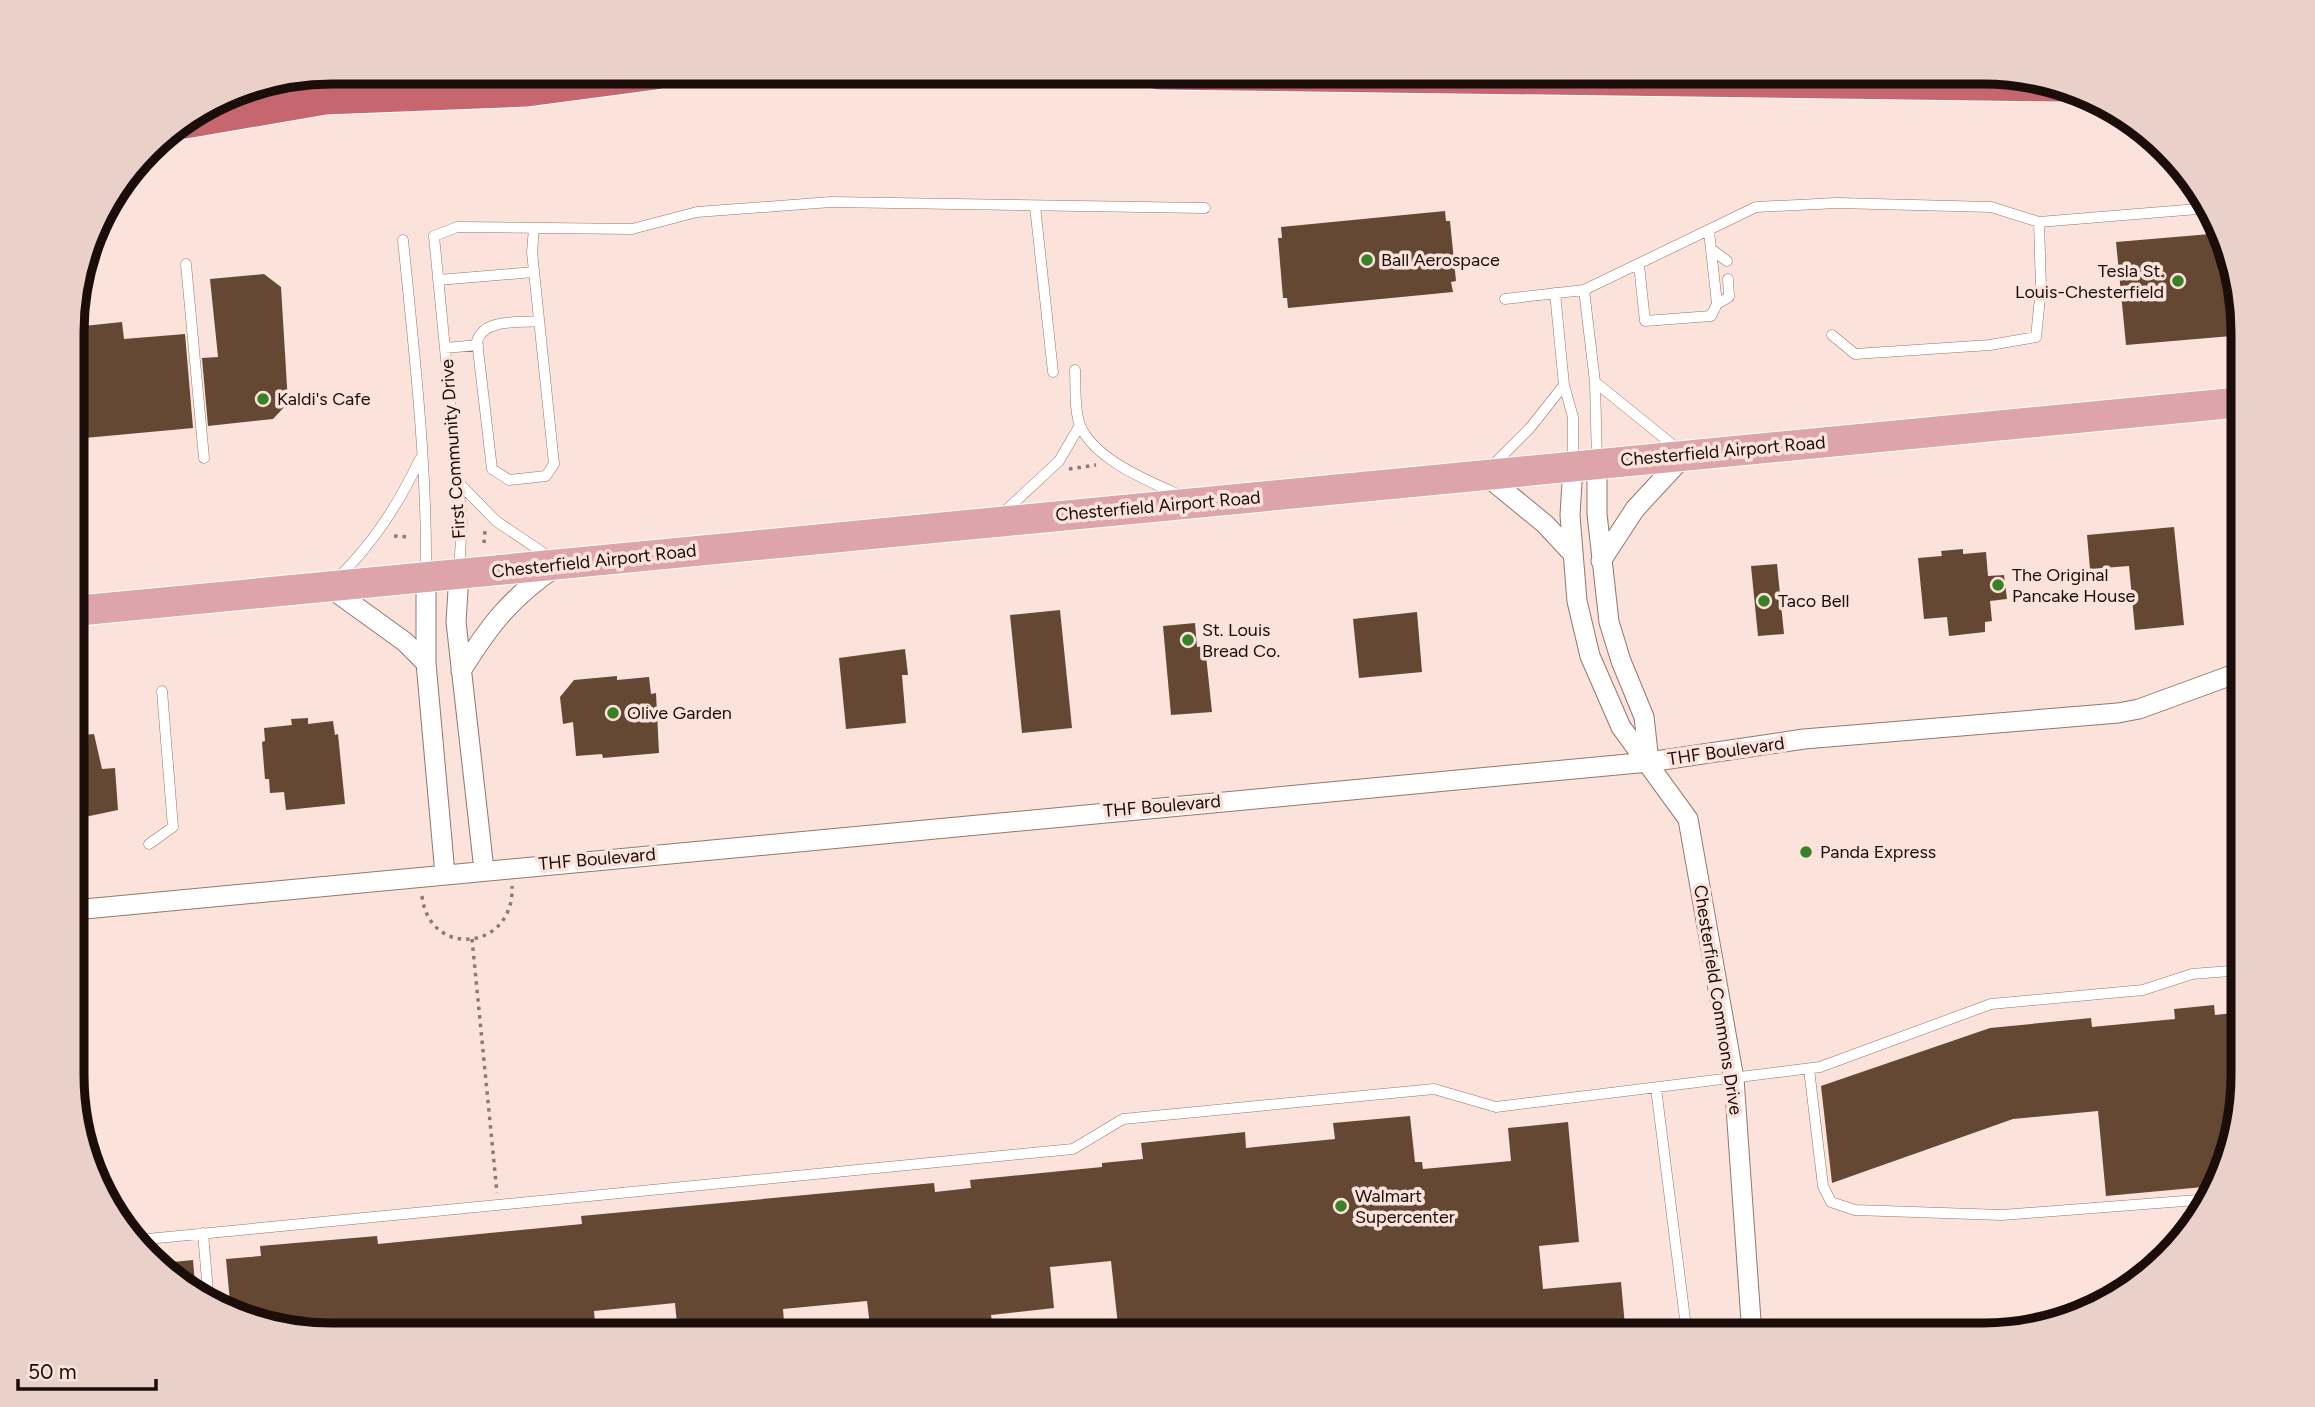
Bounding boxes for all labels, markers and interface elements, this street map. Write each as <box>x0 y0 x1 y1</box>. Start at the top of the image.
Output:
place label: Ball Aerospace <box>1381 249 1500 271</box>
marker: Ball Aerospace <box>1359 252 1375 268</box>
place label: Tesla St. Louis-Chesterfield <box>2015 260 2164 303</box>
marker: Tesla St. Louis-Chesterfield <box>2170 273 2186 289</box>
street label: First Community Drive <box>436 358 470 540</box>
place label: Kaldi's Cafe <box>277 388 371 410</box>
marker: Kaldi's Cafe <box>255 391 271 407</box>
street label: Chesterfield Airport Road <box>1620 431 1826 471</box>
street label: Chesterfield Airport Road <box>1055 486 1261 526</box>
street label: Chesterfield Airport Road <box>491 539 697 583</box>
place label: The Original Pancake House <box>2012 564 2136 607</box>
marker: The Original Pancake House <box>1990 577 2006 593</box>
place label: Taco Bell <box>1778 590 1849 612</box>
marker: Taco Bell <box>1756 593 1772 609</box>
place label: St. Louis Bread Co. <box>1202 619 1280 662</box>
marker: St. Louis Bread Co. <box>1180 632 1196 648</box>
place label: Olive Garden <box>627 702 732 724</box>
marker: Olive Garden <box>605 705 621 721</box>
street label: THF Boulevard <box>1666 732 1786 770</box>
street label: THF Boulevard <box>1102 790 1222 822</box>
place label: Panda Express <box>1820 841 1936 863</box>
street label: THF Boulevard <box>537 843 657 875</box>
marker: Panda Express <box>1798 844 1814 860</box>
street label: Chesterfield Commons Drive <box>1689 883 1747 1117</box>
place label: Walmart Supercenter <box>1355 1185 1455 1228</box>
marker: Walmart Supercenter <box>1333 1198 1349 1214</box>
scale bar <box>18 1348 156 1392</box>
text: 50 m <box>28 1359 77 1384</box>

